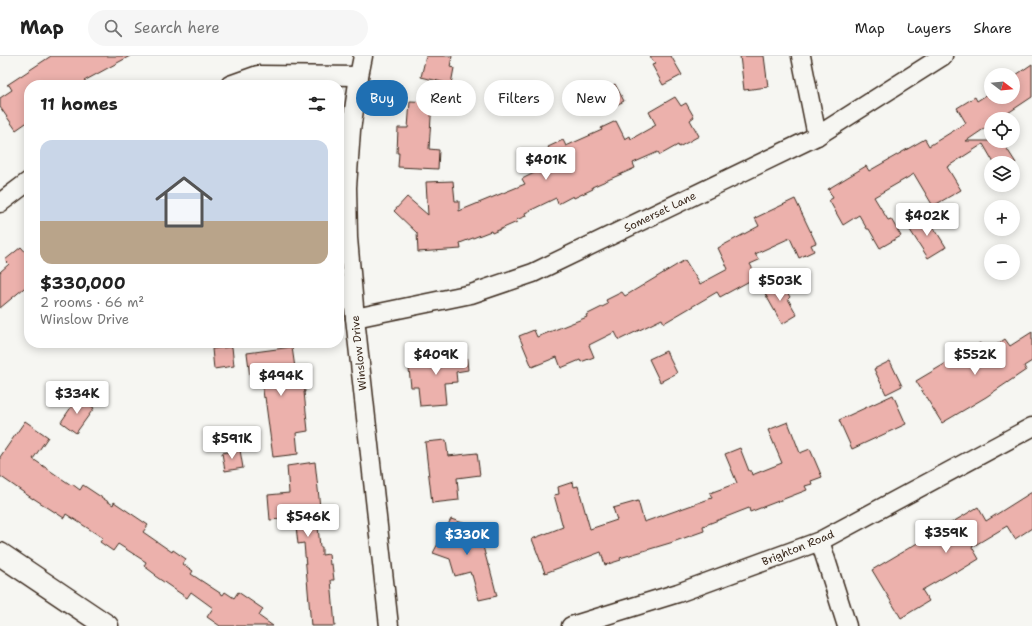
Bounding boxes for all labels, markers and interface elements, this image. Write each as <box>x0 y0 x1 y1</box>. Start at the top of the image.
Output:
search box <box>88 10 368 46</box>
text: Map <box>20 15 64 40</box>
icon: search <box>102 17 124 39</box>
text: Search here <box>134 18 220 38</box>
text: Map <box>855 19 885 37</box>
text: Layers <box>907 19 951 37</box>
text: Share <box>973 19 1012 37</box>
north arrow <box>984 68 1020 104</box>
map controls <box>984 68 1020 280</box>
chip: Buy <box>356 80 408 116</box>
chip: Rent <box>416 80 476 116</box>
chip: Filters <box>484 80 554 116</box>
chip: New <box>562 80 620 116</box>
text: 11 homes <box>40 93 118 115</box>
icon: filters <box>306 93 328 115</box>
button: locate <box>984 112 1020 148</box>
pin: $401K <box>518 147 574 181</box>
text: $401K <box>525 151 567 168</box>
button: layers <box>984 156 1020 192</box>
icon: home <box>148 166 220 238</box>
street label: Somerset Lane <box>621 188 699 236</box>
button: + <box>984 200 1020 236</box>
pin: $402K <box>899 203 955 237</box>
text: $402K <box>905 207 949 224</box>
button: − <box>984 244 1020 280</box>
pin: $503K <box>752 268 808 302</box>
text: $330,000 <box>40 272 126 294</box>
text: $503K <box>758 272 802 289</box>
text: 2 rooms · 66 m² <box>40 294 144 311</box>
text: Winslow Drive <box>40 311 129 328</box>
street label: Winslow Drive <box>348 315 370 391</box>
pin: $409K <box>408 342 464 376</box>
pin: $552K <box>947 342 1003 376</box>
text: $409K <box>414 346 458 363</box>
text: $552K <box>954 346 996 363</box>
pin: $494K <box>253 363 309 397</box>
text: $494K <box>259 367 303 384</box>
pin: $334K <box>49 381 105 415</box>
text: $334K <box>55 385 99 402</box>
pin: $591K <box>204 426 260 460</box>
text: $591K <box>212 430 252 447</box>
pin: $546K <box>280 504 336 538</box>
text: $546K <box>286 508 330 525</box>
pin: $359K <box>918 520 974 554</box>
pin: $330K <box>439 522 495 556</box>
text: $359K <box>924 524 968 541</box>
text: $330K <box>445 526 489 543</box>
street label: Brighton Road <box>760 527 836 569</box>

